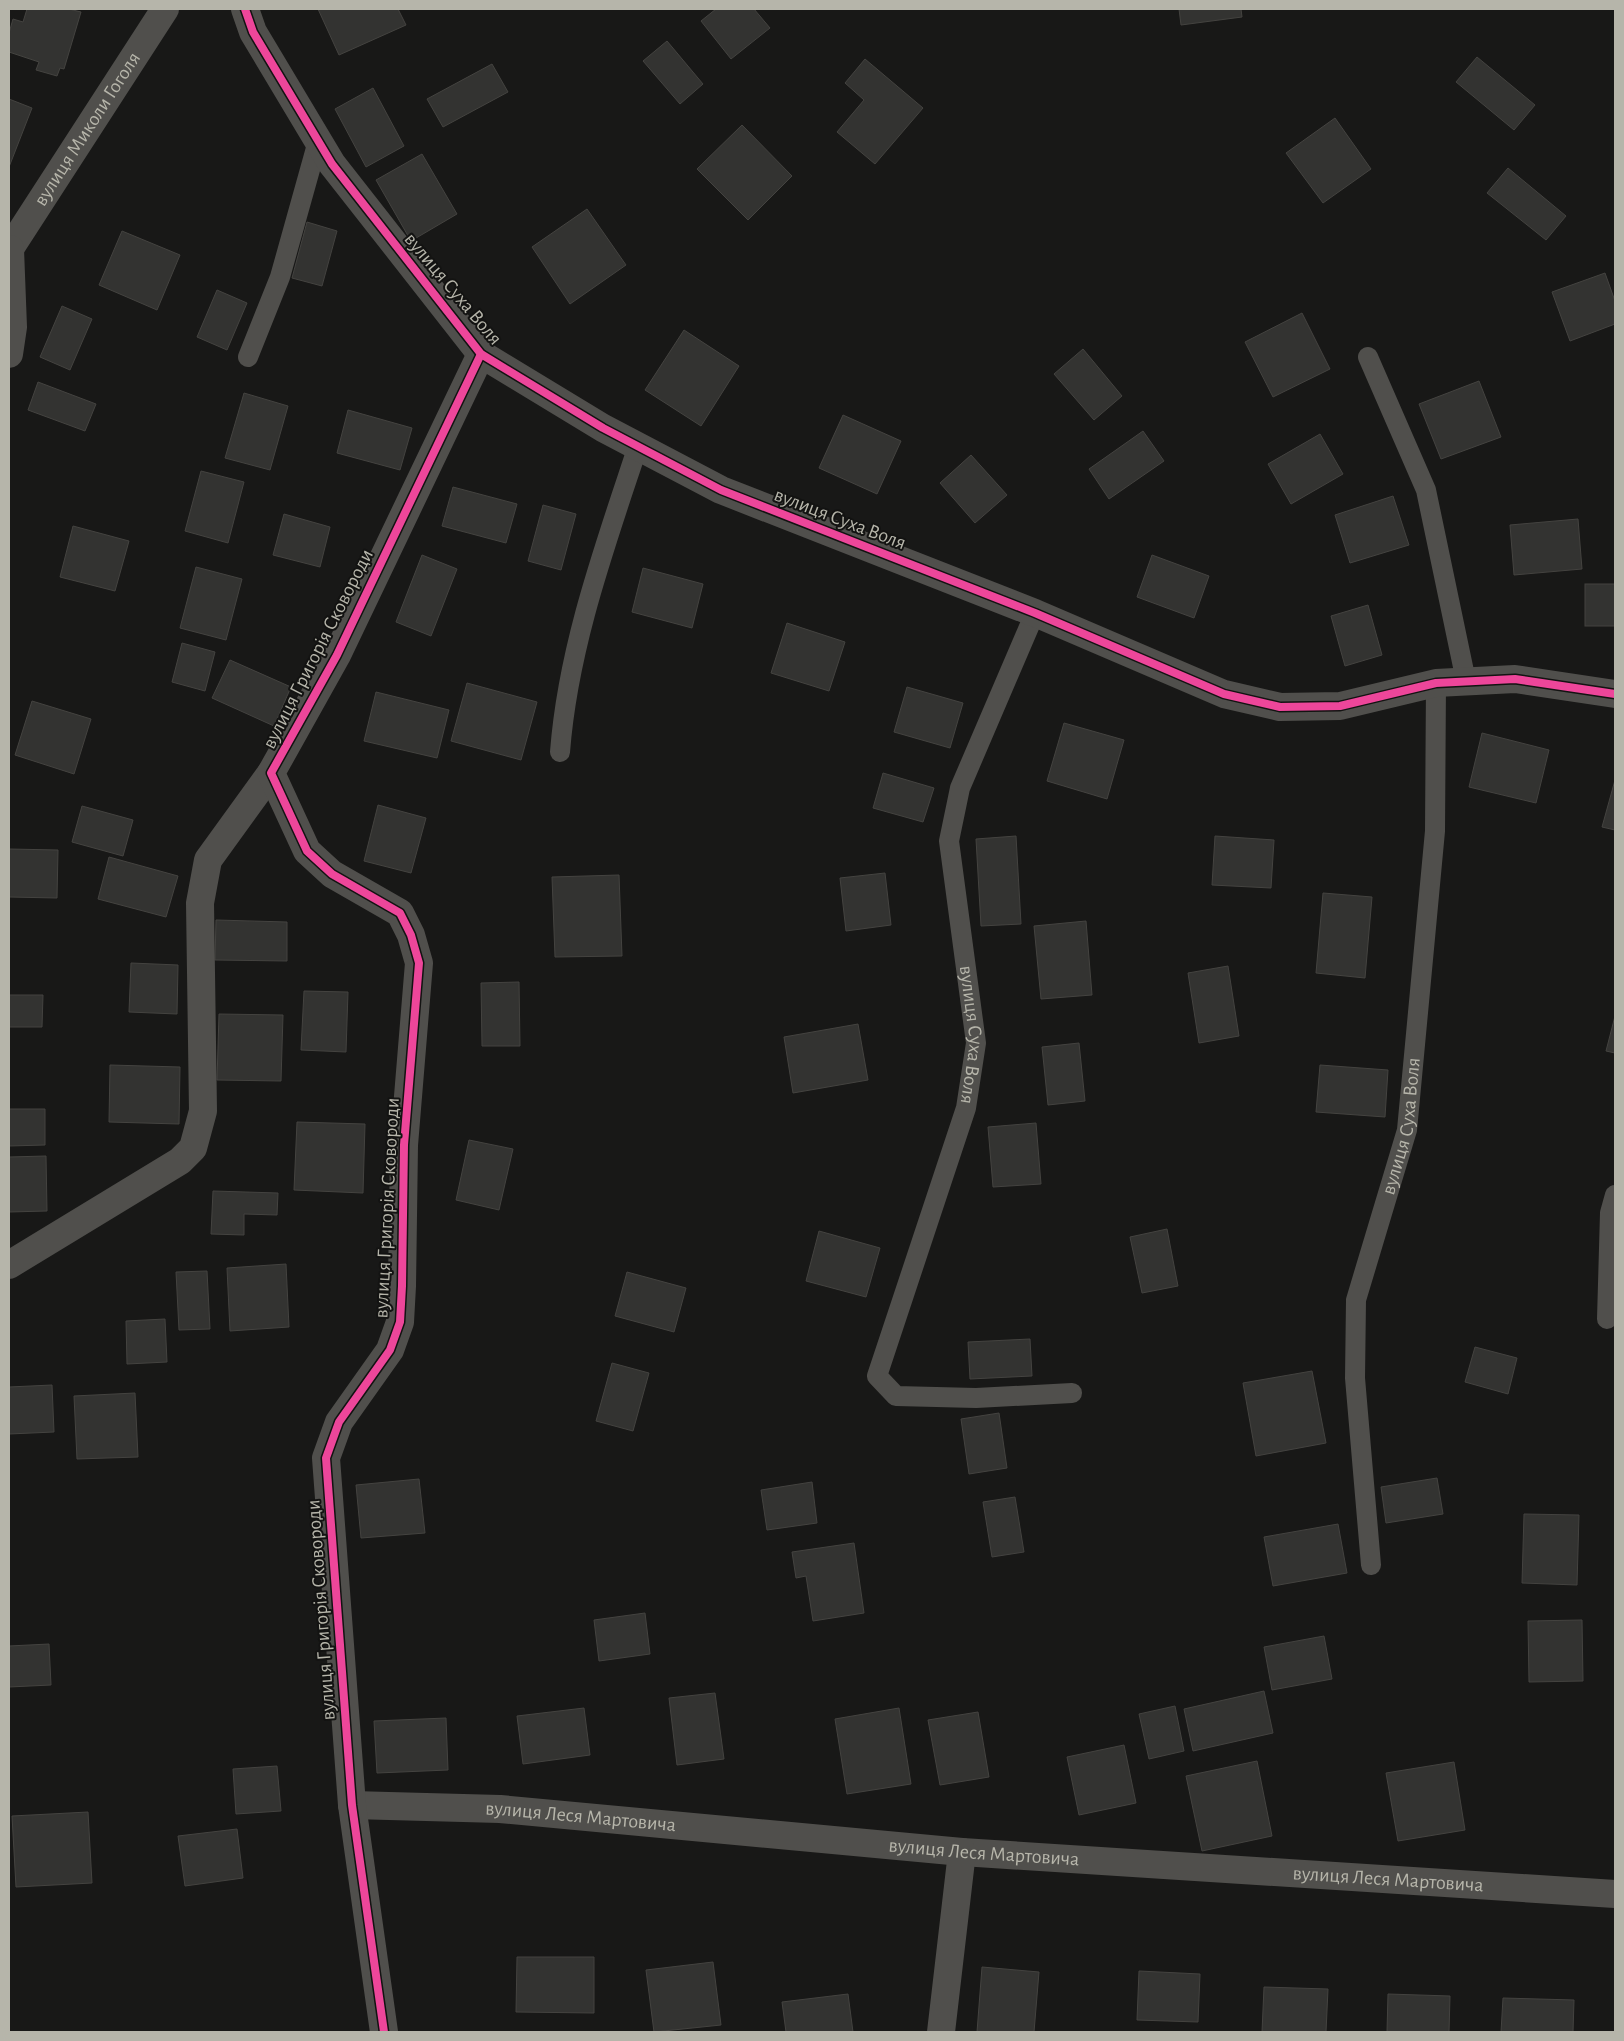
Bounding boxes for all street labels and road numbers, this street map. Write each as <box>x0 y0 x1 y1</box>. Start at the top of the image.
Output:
street label: вулиця Миколи Гоголя <box>30 49 144 210</box>
street label: вулиця Суха Воля <box>400 229 506 349</box>
street label: вулиця Суха Воля <box>771 485 909 553</box>
street label: вулиця Григорія Сковороди <box>259 546 377 752</box>
street label: вулиця Суха Воля <box>956 964 986 1105</box>
street label: вулиця Суха Воля <box>1378 1057 1424 1197</box>
street label: вулиця Григорія Сковороди <box>371 1097 403 1319</box>
street label: вулиця Григорія Сковороди <box>303 1499 339 1721</box>
street label: вулиця Леся Мартовича <box>485 1799 677 1835</box>
street label: вулиця Леся Мартовича <box>888 1835 1080 1870</box>
street label: вулиця Леся Мартовича <box>1292 1863 1484 1896</box>

